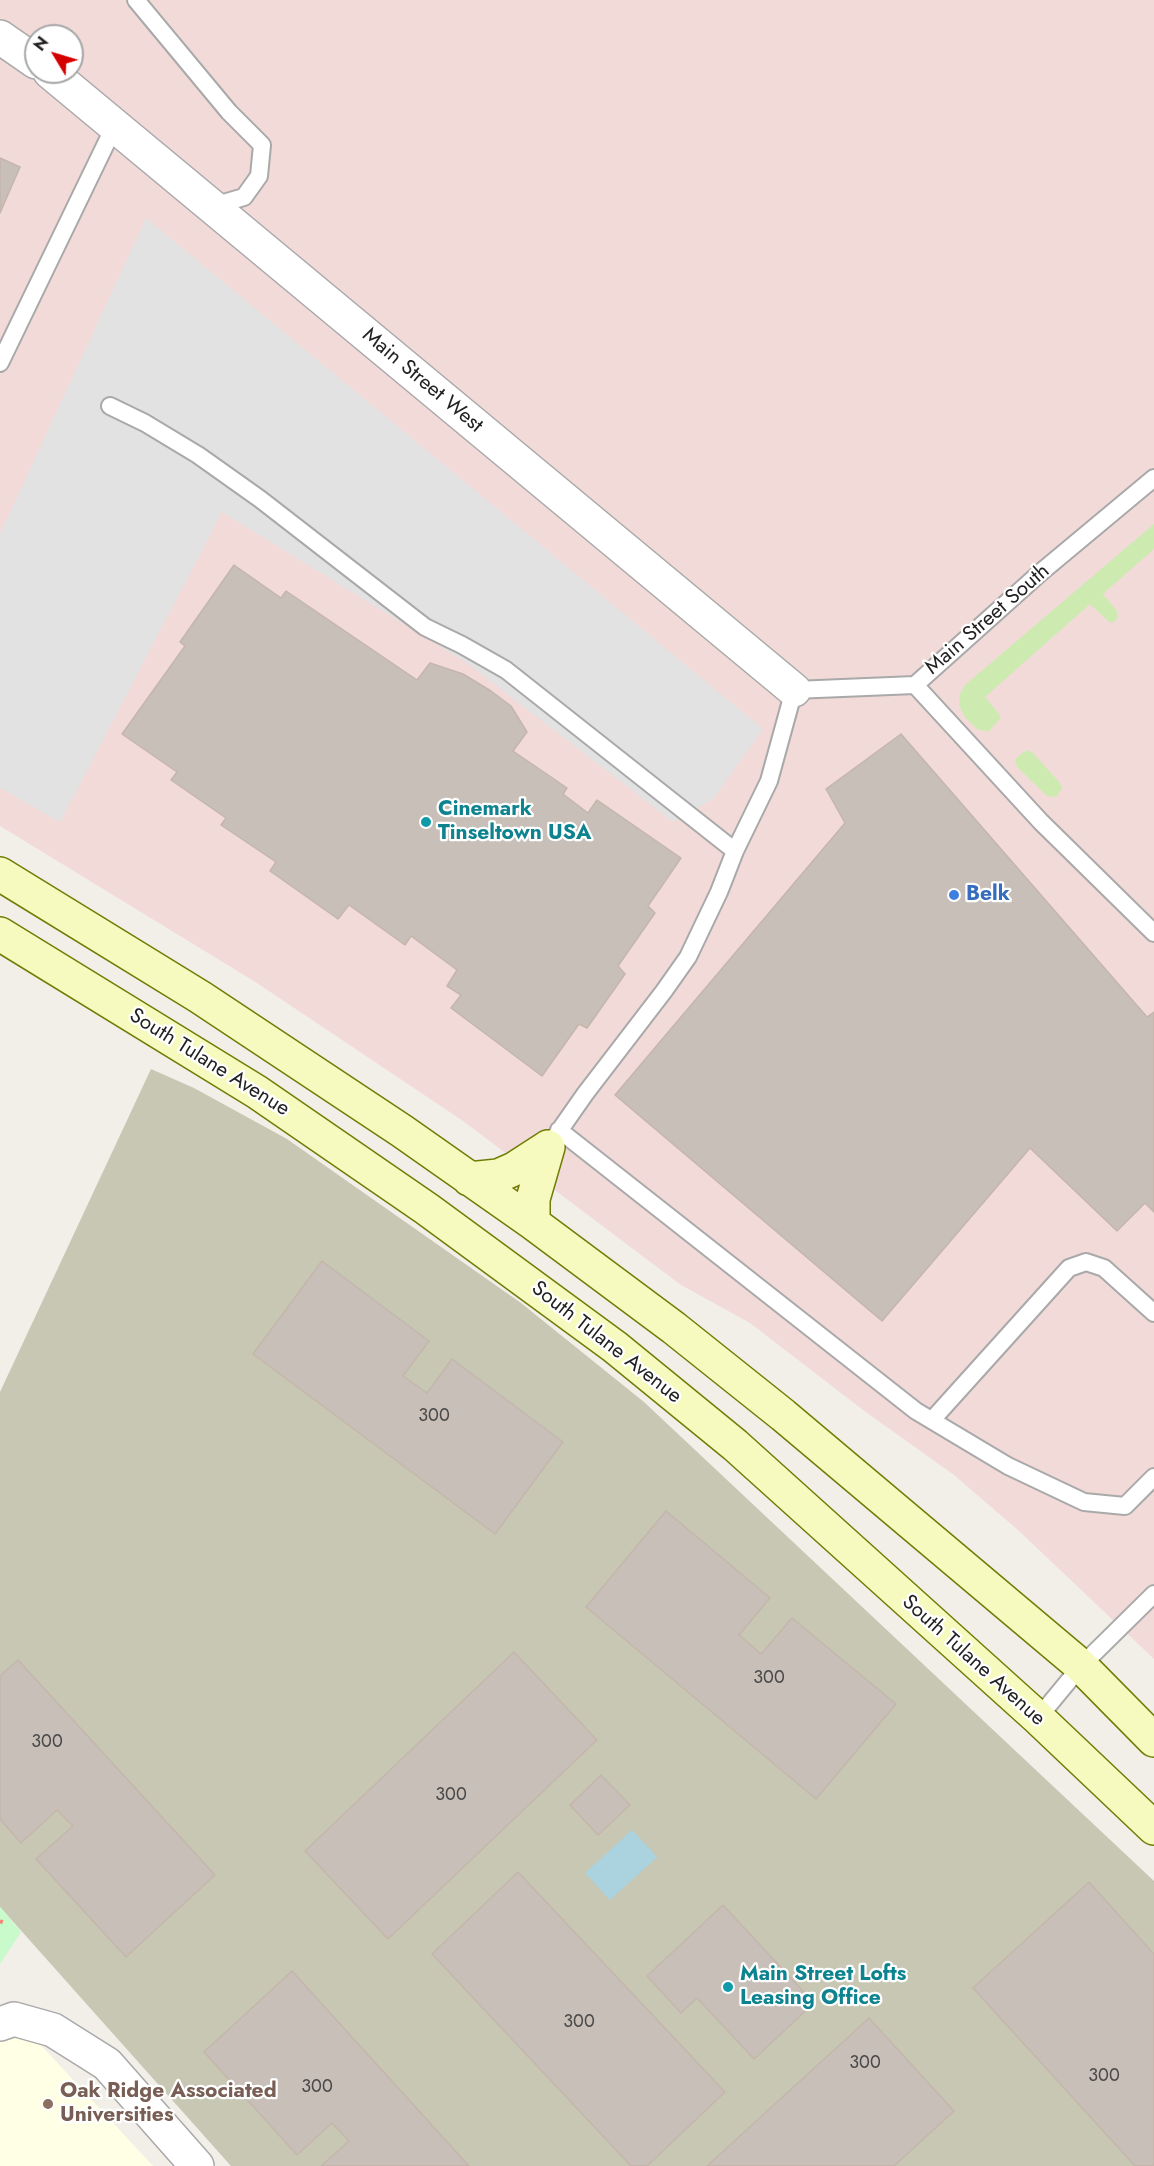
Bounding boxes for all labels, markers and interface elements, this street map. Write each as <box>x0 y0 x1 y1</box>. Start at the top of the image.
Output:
north arrow <box>24 24 84 84</box>
text: N <box>28 32 54 56</box>
street label: Main Street West <box>357 323 487 439</box>
street label: Main Street South <box>921 559 1055 681</box>
place label: Cinemark Tinseltown USA <box>438 797 591 847</box>
marker: Cinemark Tinseltown USA <box>419 815 433 829</box>
place label: Belk <box>966 882 1010 908</box>
marker: Belk <box>947 888 961 902</box>
street label: South Tulane Avenue <box>124 1004 294 1122</box>
street label: South Tulane Avenue <box>526 1276 686 1410</box>
house number: 300 <box>418 1406 450 1428</box>
street label: South Tulane Avenue <box>896 1590 1050 1732</box>
house number: 300 <box>753 1668 785 1690</box>
house number: 300 <box>31 1732 63 1754</box>
house number: 300 <box>435 1785 467 1807</box>
place label: Main Street Lofts Leasing Office <box>740 1962 906 2012</box>
marker: Main Street Lofts Leasing Office <box>721 1980 735 1994</box>
house number: 300 <box>563 2012 595 2034</box>
house number: 300 <box>849 2053 881 2075</box>
house number: 300 <box>1088 2066 1120 2088</box>
house number: 300 <box>301 2077 333 2099</box>
place label: Oak Ridge Associated Universities <box>60 2079 277 2129</box>
marker: Oak Ridge Associated Universities <box>41 2097 55 2111</box>

